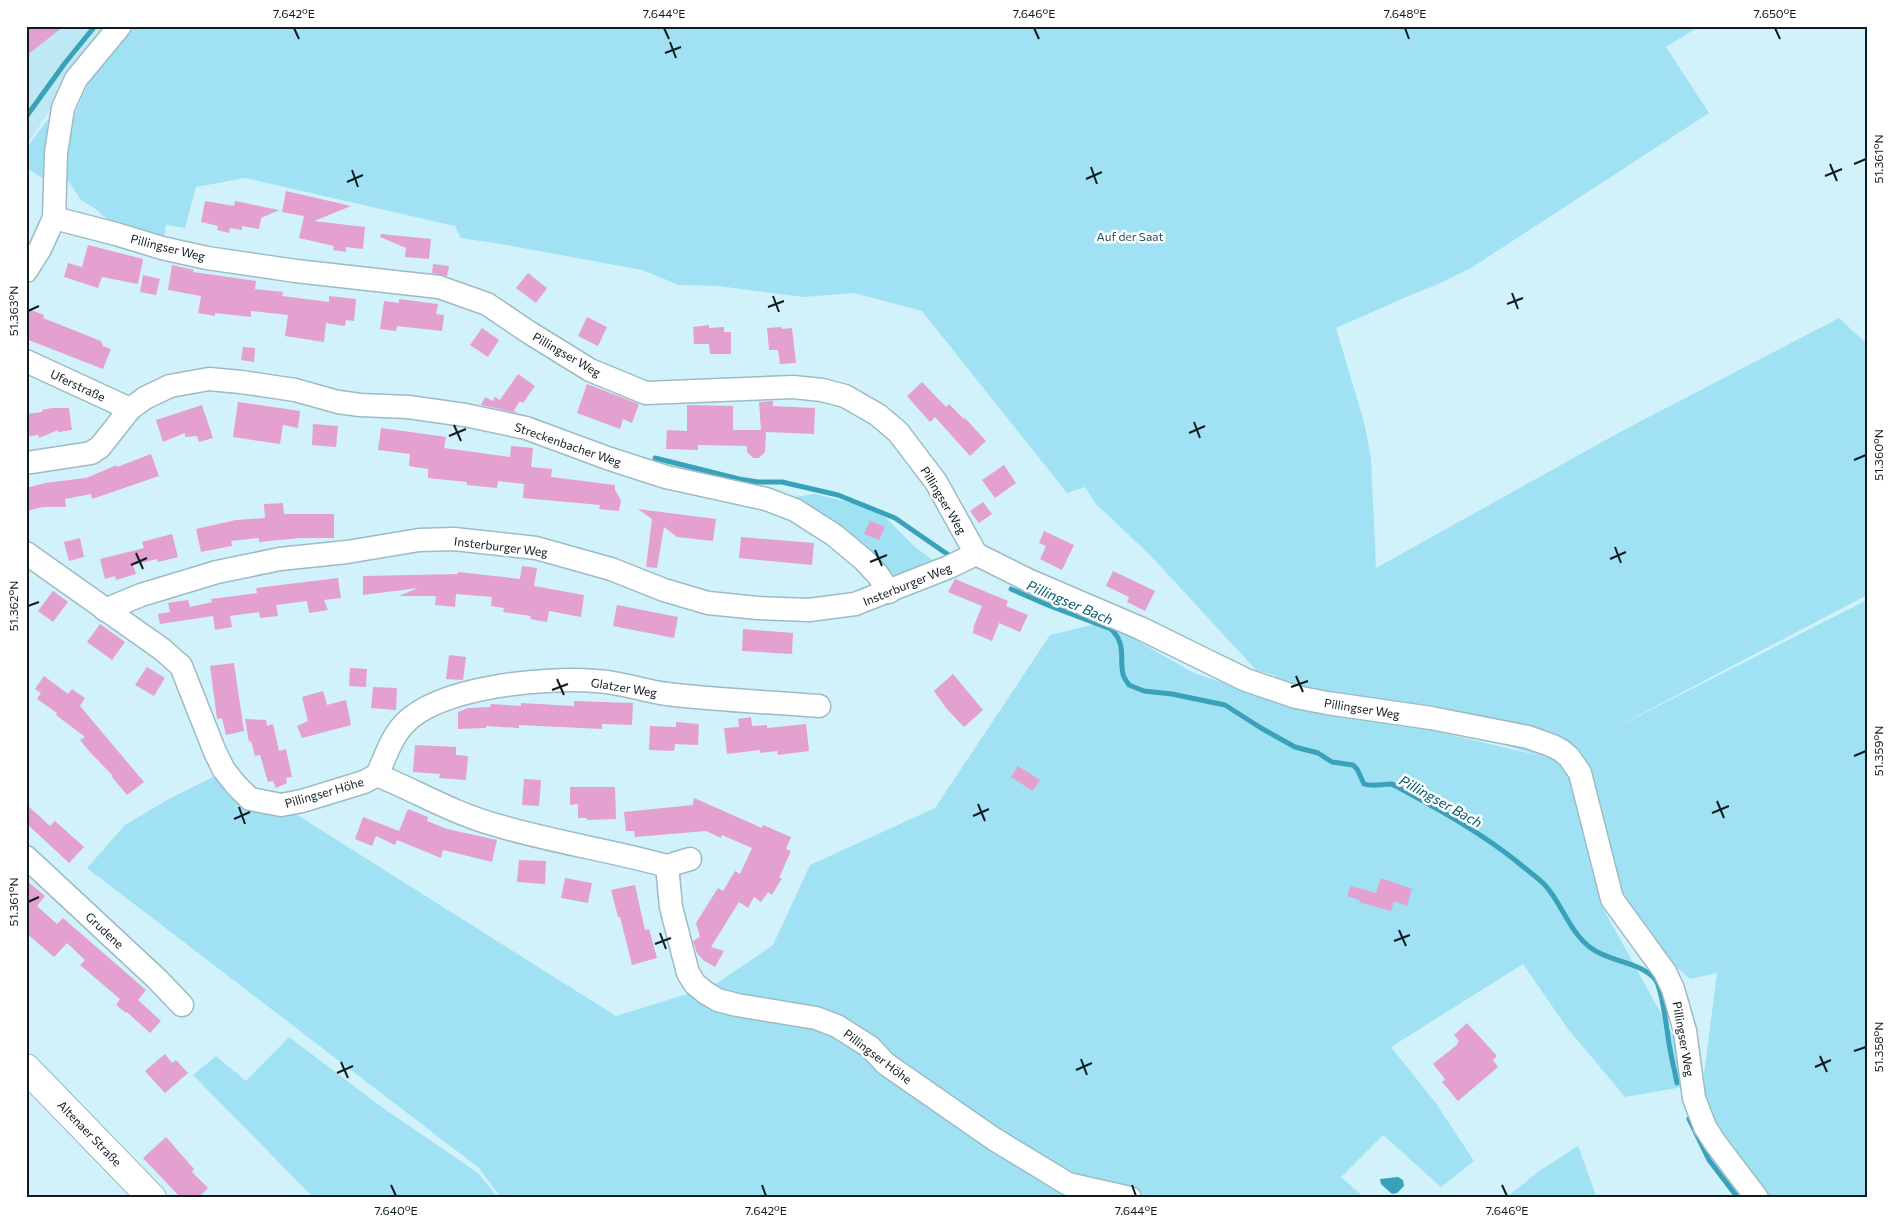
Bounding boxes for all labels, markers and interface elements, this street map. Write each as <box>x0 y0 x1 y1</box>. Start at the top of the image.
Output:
text: 7.642°E <box>273 6 315 20</box>
text: 7.644°E <box>643 6 685 20</box>
text: 7.646°E <box>1013 6 1055 20</box>
text: 7.648°E <box>1384 6 1426 20</box>
text: 7.650°E <box>1754 6 1796 20</box>
text: 51.361°N <box>1871 135 1885 183</box>
park label: Auf der Saat <box>1097 229 1163 243</box>
street label: Pillingser Weg <box>129 231 207 263</box>
text: 51.363°N <box>6 286 20 336</box>
street label: Pillingser Weg <box>530 329 604 379</box>
street label: Uferstraße <box>48 366 108 404</box>
street label: Streckenbacher Weg <box>513 419 624 469</box>
text: 51.360°N <box>1871 429 1885 481</box>
street label: Pillingser Weg <box>918 464 970 537</box>
street label: Insterburger Weg <box>453 533 549 559</box>
street label: Insterburger Weg <box>861 560 954 608</box>
water label: Pillingser Bach <box>1024 576 1116 628</box>
text: 51.362°N <box>6 581 20 631</box>
street label: Glatzer Weg <box>590 675 658 699</box>
street label: Pillingser Weg <box>1323 695 1401 721</box>
text: 51.359°N <box>1871 726 1885 776</box>
water label: Pillingser Bach <box>1397 771 1485 831</box>
street label: Pillingser Höhe <box>283 774 365 810</box>
text: 51.361°N <box>6 878 20 926</box>
street label: Grudene <box>83 909 127 951</box>
street label: Pillingser Weg <box>1670 1000 1698 1078</box>
text: 51.358°N <box>1871 1022 1885 1072</box>
street label: Pillingser Höhe <box>841 1026 915 1086</box>
street label: Altenaer Straße <box>55 1097 125 1169</box>
text: 7.640°E <box>374 1203 418 1217</box>
text: 7.642°E <box>745 1203 787 1217</box>
text: 7.644°E <box>1115 1203 1157 1217</box>
text: 7.646°E <box>1486 1203 1528 1217</box>

